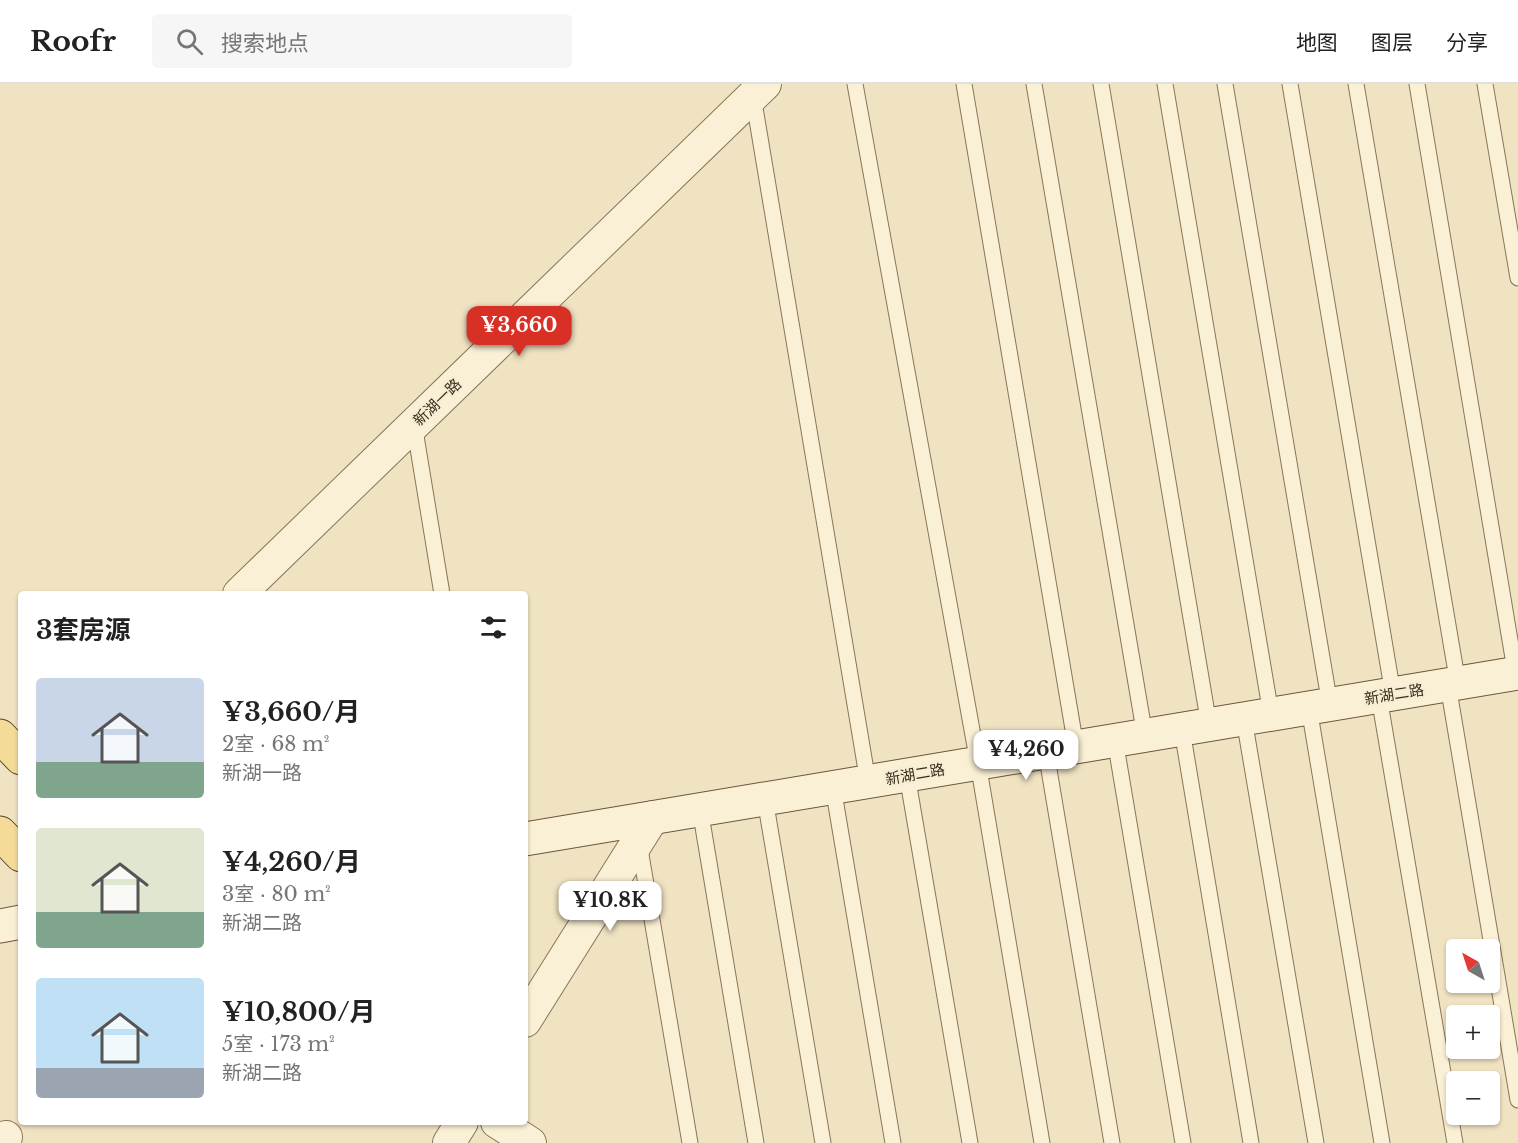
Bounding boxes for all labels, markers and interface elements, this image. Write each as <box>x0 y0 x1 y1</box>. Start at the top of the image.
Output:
search box <box>152 14 572 68</box>
text: Roofr <box>30 24 116 59</box>
icon: search <box>173 25 206 58</box>
text: 搜索地点 <box>221 30 309 57</box>
text: 地图 <box>1296 30 1338 56</box>
text: 图层 <box>1371 30 1413 56</box>
text: 分享 <box>1446 30 1488 56</box>
pin: ¥3,660 <box>470 306 568 357</box>
text: ¥3,660 <box>481 313 557 337</box>
street label: 新湖一路 <box>409 374 465 430</box>
icon: filters <box>477 611 510 644</box>
text: 3套房源 <box>36 614 131 646</box>
street label: 新湖二路 <box>1363 680 1425 708</box>
text: ¥3,660/月 <box>222 696 360 728</box>
icon: home <box>84 702 156 774</box>
pin: ¥4,260 <box>977 730 1075 781</box>
text: 2室 · 68 m² <box>222 732 329 756</box>
text: ¥4,260 <box>987 737 1065 761</box>
street label: 新湖二路 <box>884 759 946 789</box>
text: 新湖一路 <box>222 761 302 785</box>
text: ¥4,260/月 <box>222 846 361 878</box>
icon: home <box>84 852 156 924</box>
pin: ¥10.8K <box>561 881 659 932</box>
text: 3室 · 80 m² <box>222 882 331 906</box>
text: ¥10.8K <box>573 888 647 912</box>
text: 新湖二路 <box>222 911 302 935</box>
north arrow <box>1446 939 1500 993</box>
map controls <box>1446 939 1500 1125</box>
text: ¥10,800/月 <box>222 996 376 1028</box>
icon: home <box>84 1002 156 1074</box>
button: + <box>1446 1005 1500 1059</box>
text: 5室 · 173 m² <box>222 1032 335 1056</box>
text: 新湖二路 <box>222 1061 302 1085</box>
button: − <box>1446 1071 1500 1125</box>

